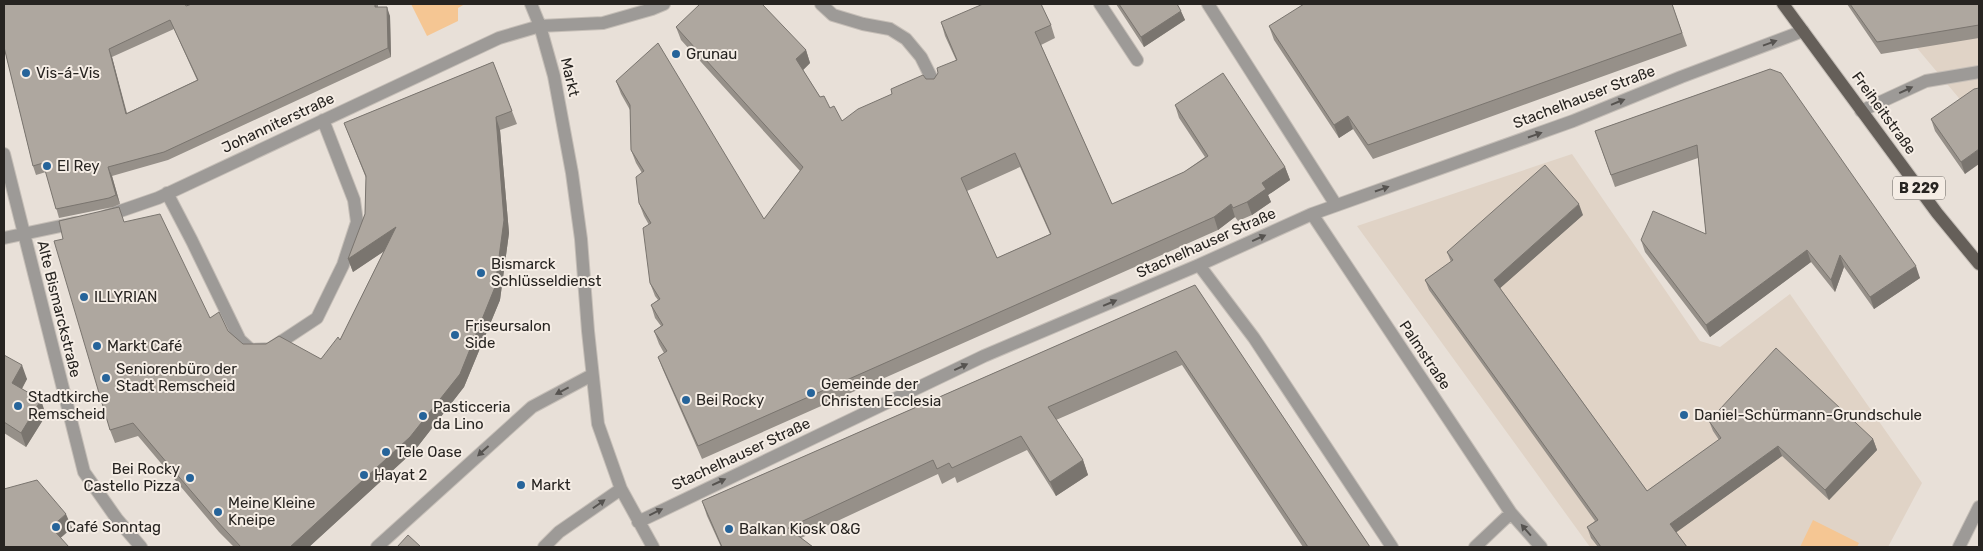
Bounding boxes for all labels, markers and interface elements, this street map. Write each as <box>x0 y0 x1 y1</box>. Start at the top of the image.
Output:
one-way arrow <box>1763 39 1777 47</box>
place label: Grunau <box>686 45 737 63</box>
marker: Grunau <box>670 48 682 60</box>
street label: Markt <box>557 56 583 98</box>
street label: Stachelhauser Straße <box>1510 62 1658 132</box>
place label: Vis-á-Vis <box>36 64 100 82</box>
marker: Vis-á-Vis <box>20 67 32 79</box>
street label: Freiheitstraße <box>1848 68 1920 158</box>
one-way arrow <box>1898 86 1913 95</box>
street label: Johanniterstraße <box>219 89 337 157</box>
one-way arrow <box>1611 98 1625 106</box>
one-way arrow <box>1528 130 1543 138</box>
place label: El Rey <box>57 157 100 175</box>
marker: El Rey <box>41 160 53 172</box>
road number: B 229 <box>1893 177 1945 200</box>
one-way arrow <box>1374 185 1389 192</box>
street label: Stachelhauser Straße <box>1133 204 1279 282</box>
one-way arrow <box>1252 233 1266 241</box>
street label: Alte Bismarckstraße <box>33 239 85 379</box>
place label: Bismarck Schlüsseldienst <box>491 255 601 290</box>
marker: Bismarck Schlüsseldienst <box>475 267 487 279</box>
place label: ILLYRIAN <box>94 288 158 306</box>
marker: ILLYRIAN <box>78 291 90 303</box>
one-way arrow <box>1103 298 1117 306</box>
place label: Friseursalon Side <box>465 317 551 352</box>
street label: Palmstraße <box>1395 317 1455 393</box>
marker: Friseursalon Side <box>449 329 461 341</box>
place label: Markt Café <box>107 337 182 355</box>
marker: Markt Café <box>91 340 103 352</box>
place label: Seniorenbüro der Stadt Remscheid <box>116 360 237 395</box>
one-way arrow <box>954 363 968 371</box>
marker: Seniorenbüro der Stadt Remscheid <box>100 372 112 384</box>
place label: Gemeinde der Christen Ecclesia <box>821 375 941 410</box>
one-way arrow <box>555 387 569 395</box>
marker: Gemeinde der Christen Ecclesia <box>805 387 817 399</box>
place label: Stadtkirche Remscheid <box>28 388 109 423</box>
place label: Bei Rocky <box>696 391 764 409</box>
marker: Bei Rocky <box>680 394 692 406</box>
place label: Pasticceria da Lino <box>433 398 510 433</box>
marker: Stadtkirche Remscheid <box>12 400 24 412</box>
place label: Daniel-Schürmann-Grundschule <box>1694 406 1922 424</box>
marker: Daniel-Schürmann-Grundschule <box>1678 409 1690 421</box>
marker: Pasticceria da Lino <box>417 410 429 422</box>
street label: Stachelhauser Straße <box>669 414 813 494</box>
place label: Tele Oase <box>396 443 462 461</box>
one-way arrow <box>477 445 489 457</box>
marker: Tele Oase <box>380 446 392 458</box>
place label: Bei Rocky Castello Pizza <box>83 460 180 495</box>
place label: Hayat 2 <box>374 466 428 484</box>
marker: Hayat 2 <box>358 469 370 481</box>
marker: Bei Rocky Castello Pizza <box>184 472 196 484</box>
place label: Markt <box>531 476 571 494</box>
one-way arrow <box>712 478 726 486</box>
marker: Markt <box>515 479 527 491</box>
place label: Meine Kleine Kneipe <box>228 494 315 529</box>
one-way arrow <box>592 499 606 509</box>
marker: Meine Kleine Kneipe <box>212 506 224 518</box>
one-way arrow <box>649 508 664 516</box>
place label: Café Sonntag <box>66 518 161 536</box>
place label: Balkan Kiosk O&G <box>739 520 861 538</box>
marker: Café Sonntag <box>50 521 62 533</box>
marker: Balkan Kiosk O&G <box>723 523 735 535</box>
one-way arrow <box>1520 525 1532 537</box>

